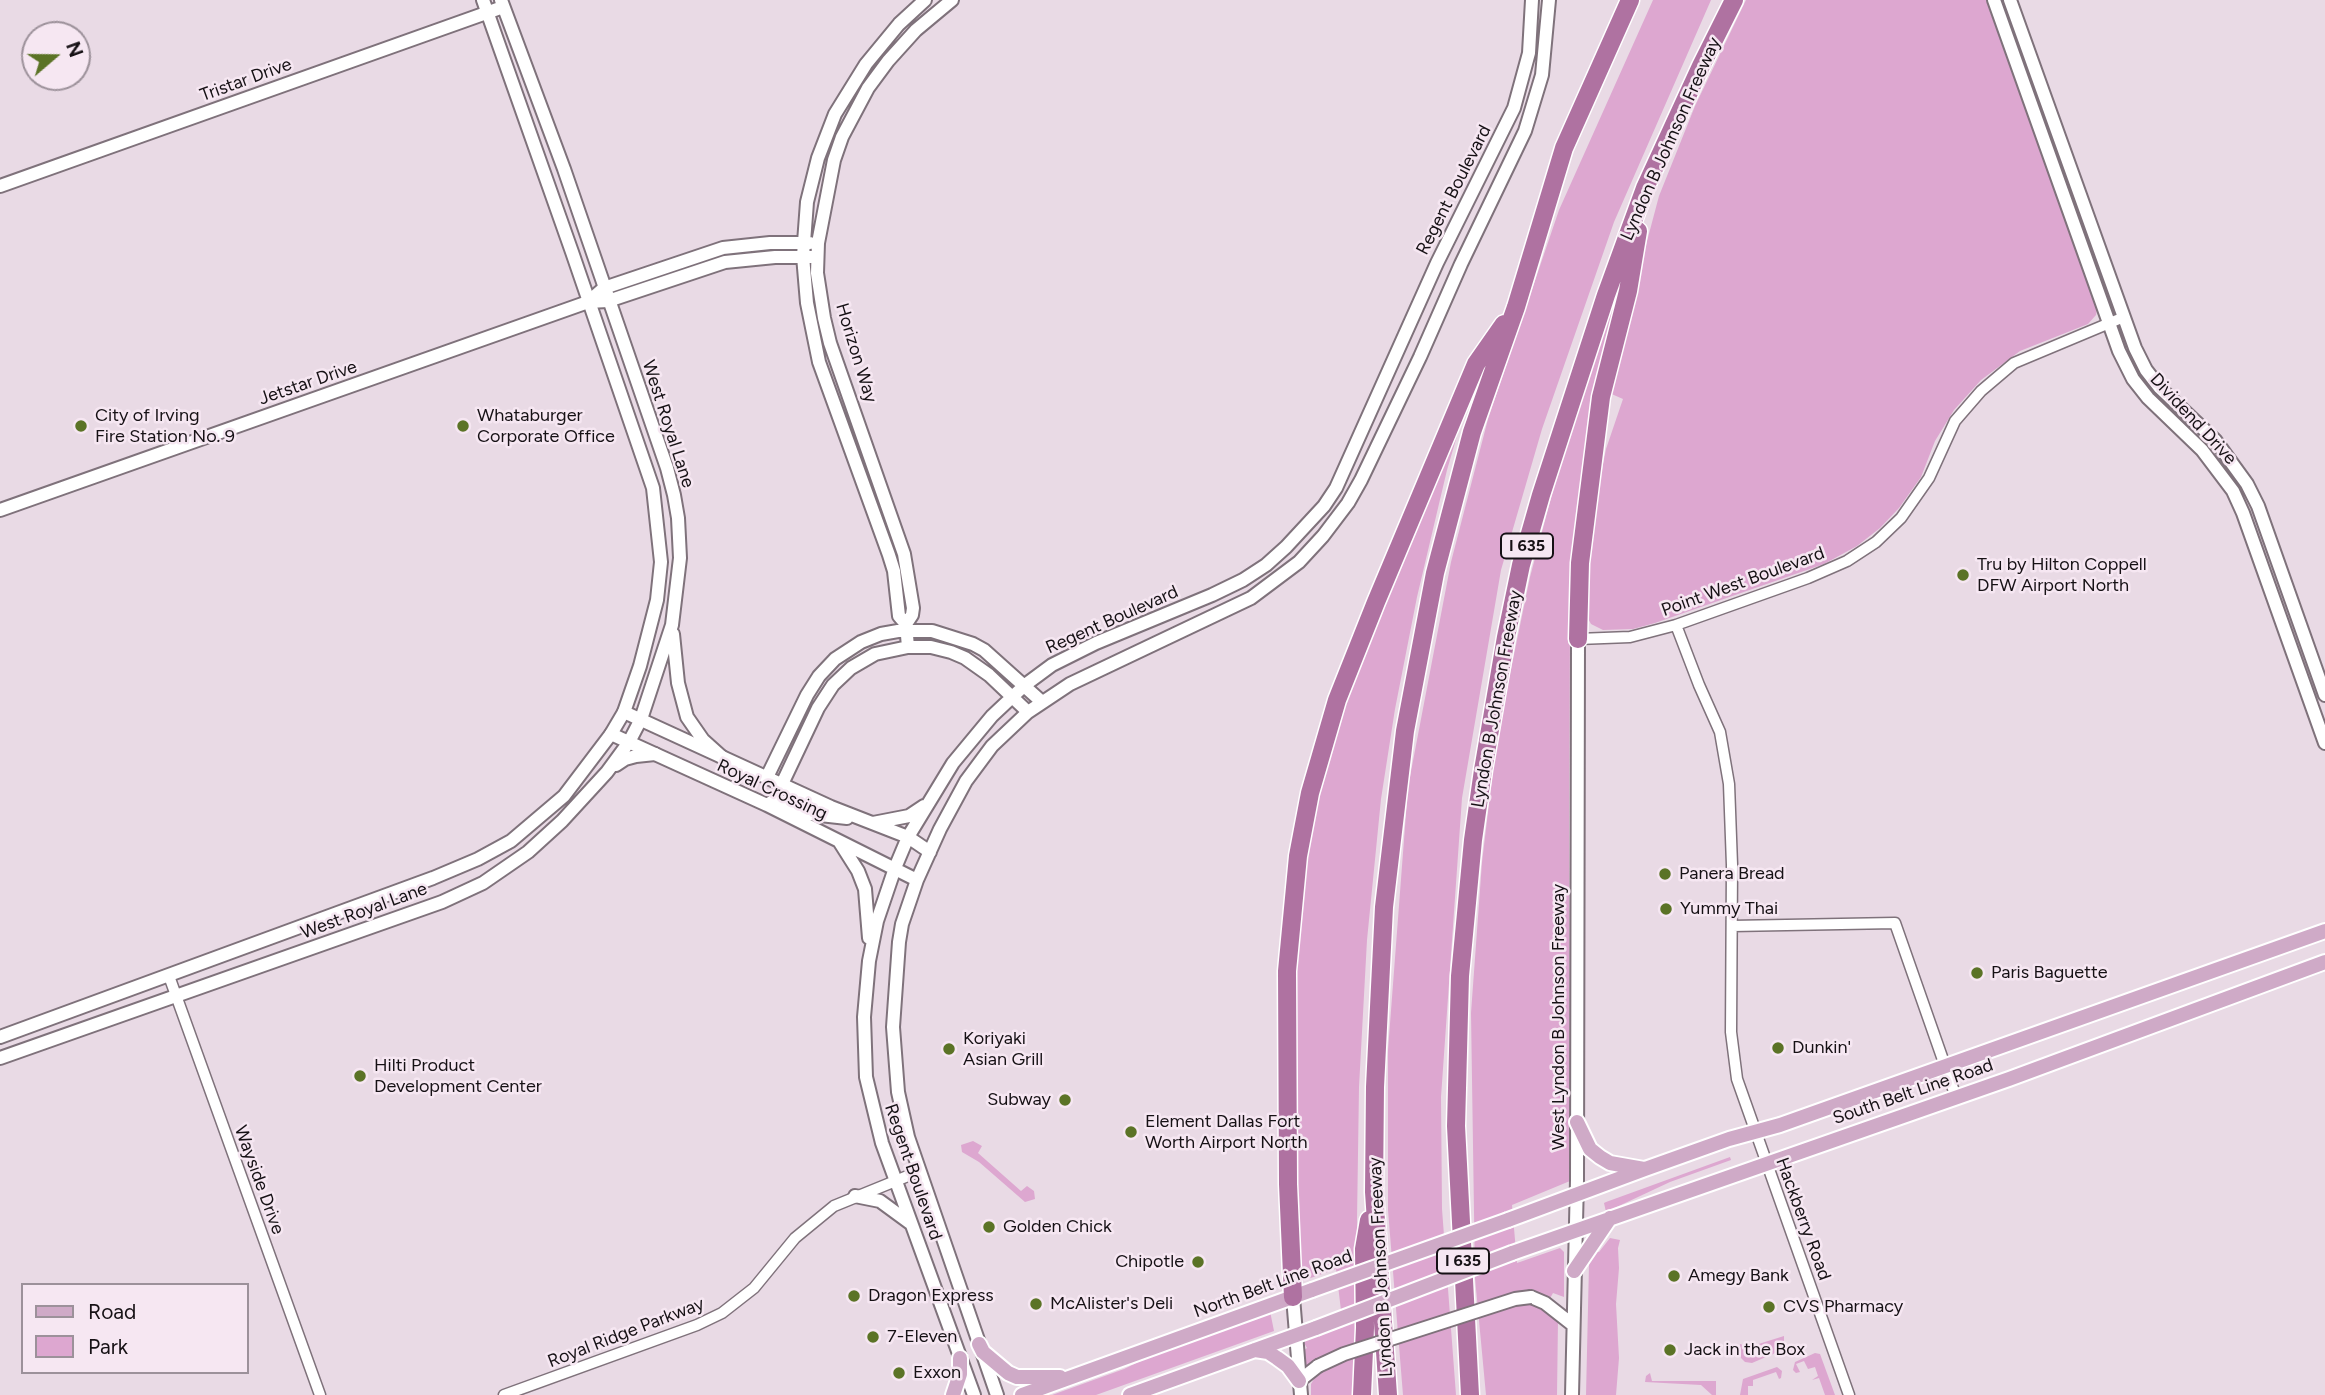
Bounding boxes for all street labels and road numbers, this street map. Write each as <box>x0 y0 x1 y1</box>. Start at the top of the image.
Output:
street label: Lyndon B Johnson Freeway <box>1616 34 1726 244</box>
street label: Tristar Drive <box>197 53 295 107</box>
street label: Regent Boulevard <box>1412 121 1496 259</box>
street label: Horizon Way <box>831 301 881 405</box>
street label: Jetstar Drive <box>256 356 360 410</box>
street label: West Royal Lane <box>637 358 699 490</box>
street label: Dividend Drive <box>2145 369 2241 469</box>
road number: I 635 <box>1501 534 1553 558</box>
street label: Point West Boulevard <box>1658 542 1828 622</box>
street label: Regent Boulevard <box>1042 581 1182 659</box>
street label: Lyndon B Johnson Freeway <box>1467 589 1527 809</box>
street label: Royal Crossing <box>713 755 831 825</box>
street label: West Royal Lane <box>298 878 430 944</box>
street label: West Lyndon B Johnson Freeway <box>1548 884 1570 1150</box>
street label: South Belt Line Road <box>1830 1054 1996 1130</box>
street label: Regent Boulevard <box>880 1101 946 1243</box>
street label: Wayside Drive <box>229 1123 289 1237</box>
street label: Hackberry Road <box>1771 1155 1835 1283</box>
street label: Lyndon B Johnson Freeway <box>1364 1156 1398 1378</box>
street label: North Belt Line Road <box>1191 1245 1355 1323</box>
road number: I 635 <box>1437 1248 1489 1274</box>
street label: Royal Ridge Parkway <box>545 1293 707 1373</box>

